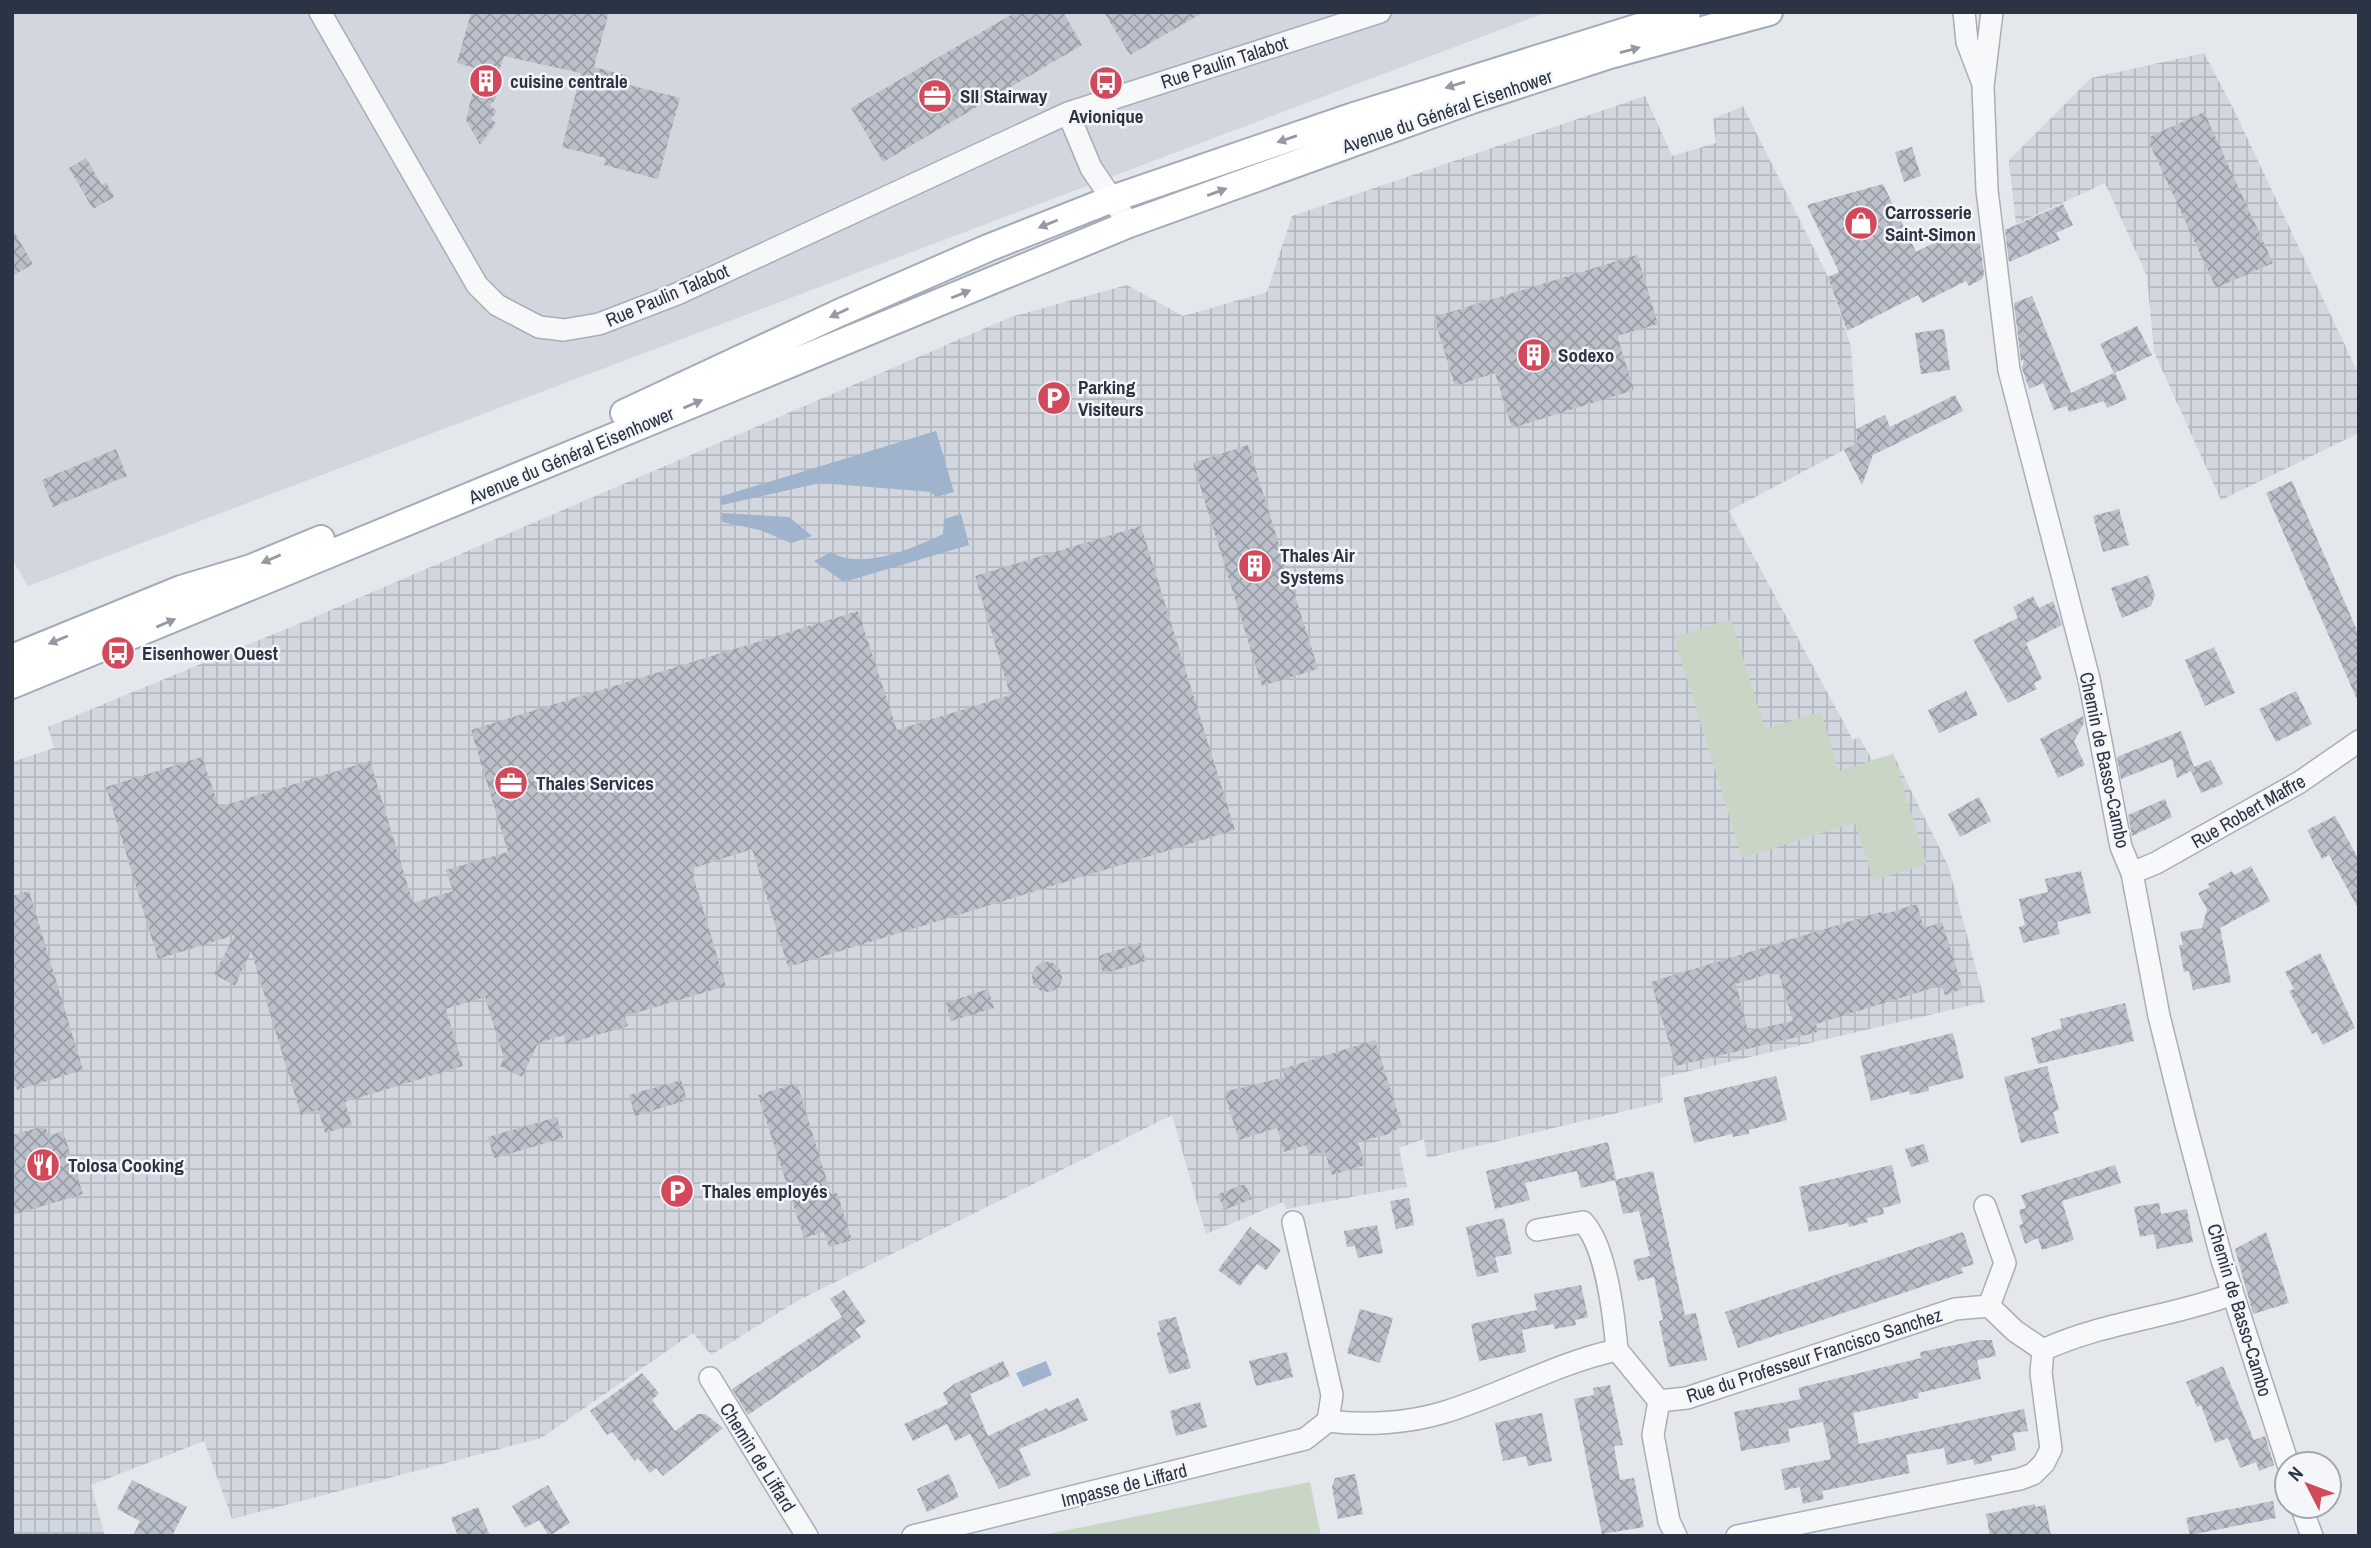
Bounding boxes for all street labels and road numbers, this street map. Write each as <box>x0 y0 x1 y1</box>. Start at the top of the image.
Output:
street label: Rue Paulin Talabot <box>1157 29 1291 95</box>
street label: Avenue du Général Eisenhower <box>1338 63 1556 160</box>
street label: Rue Paulin Talabot <box>601 257 733 333</box>
street label: Avenue du Général Eisenhower <box>463 400 678 510</box>
street label: Chemin de Basso-Cambo <box>2074 670 2136 850</box>
street label: Rue Robert Maffre <box>2186 768 2310 854</box>
street label: Chemin de Basso-Cambo <box>2201 1220 2279 1400</box>
street label: Rue du Professeur Francisco Sanchez <box>1683 1301 1945 1409</box>
street label: Chemin de Liffard <box>714 1397 802 1517</box>
street label: Impasse de Liffard <box>1058 1457 1190 1513</box>

